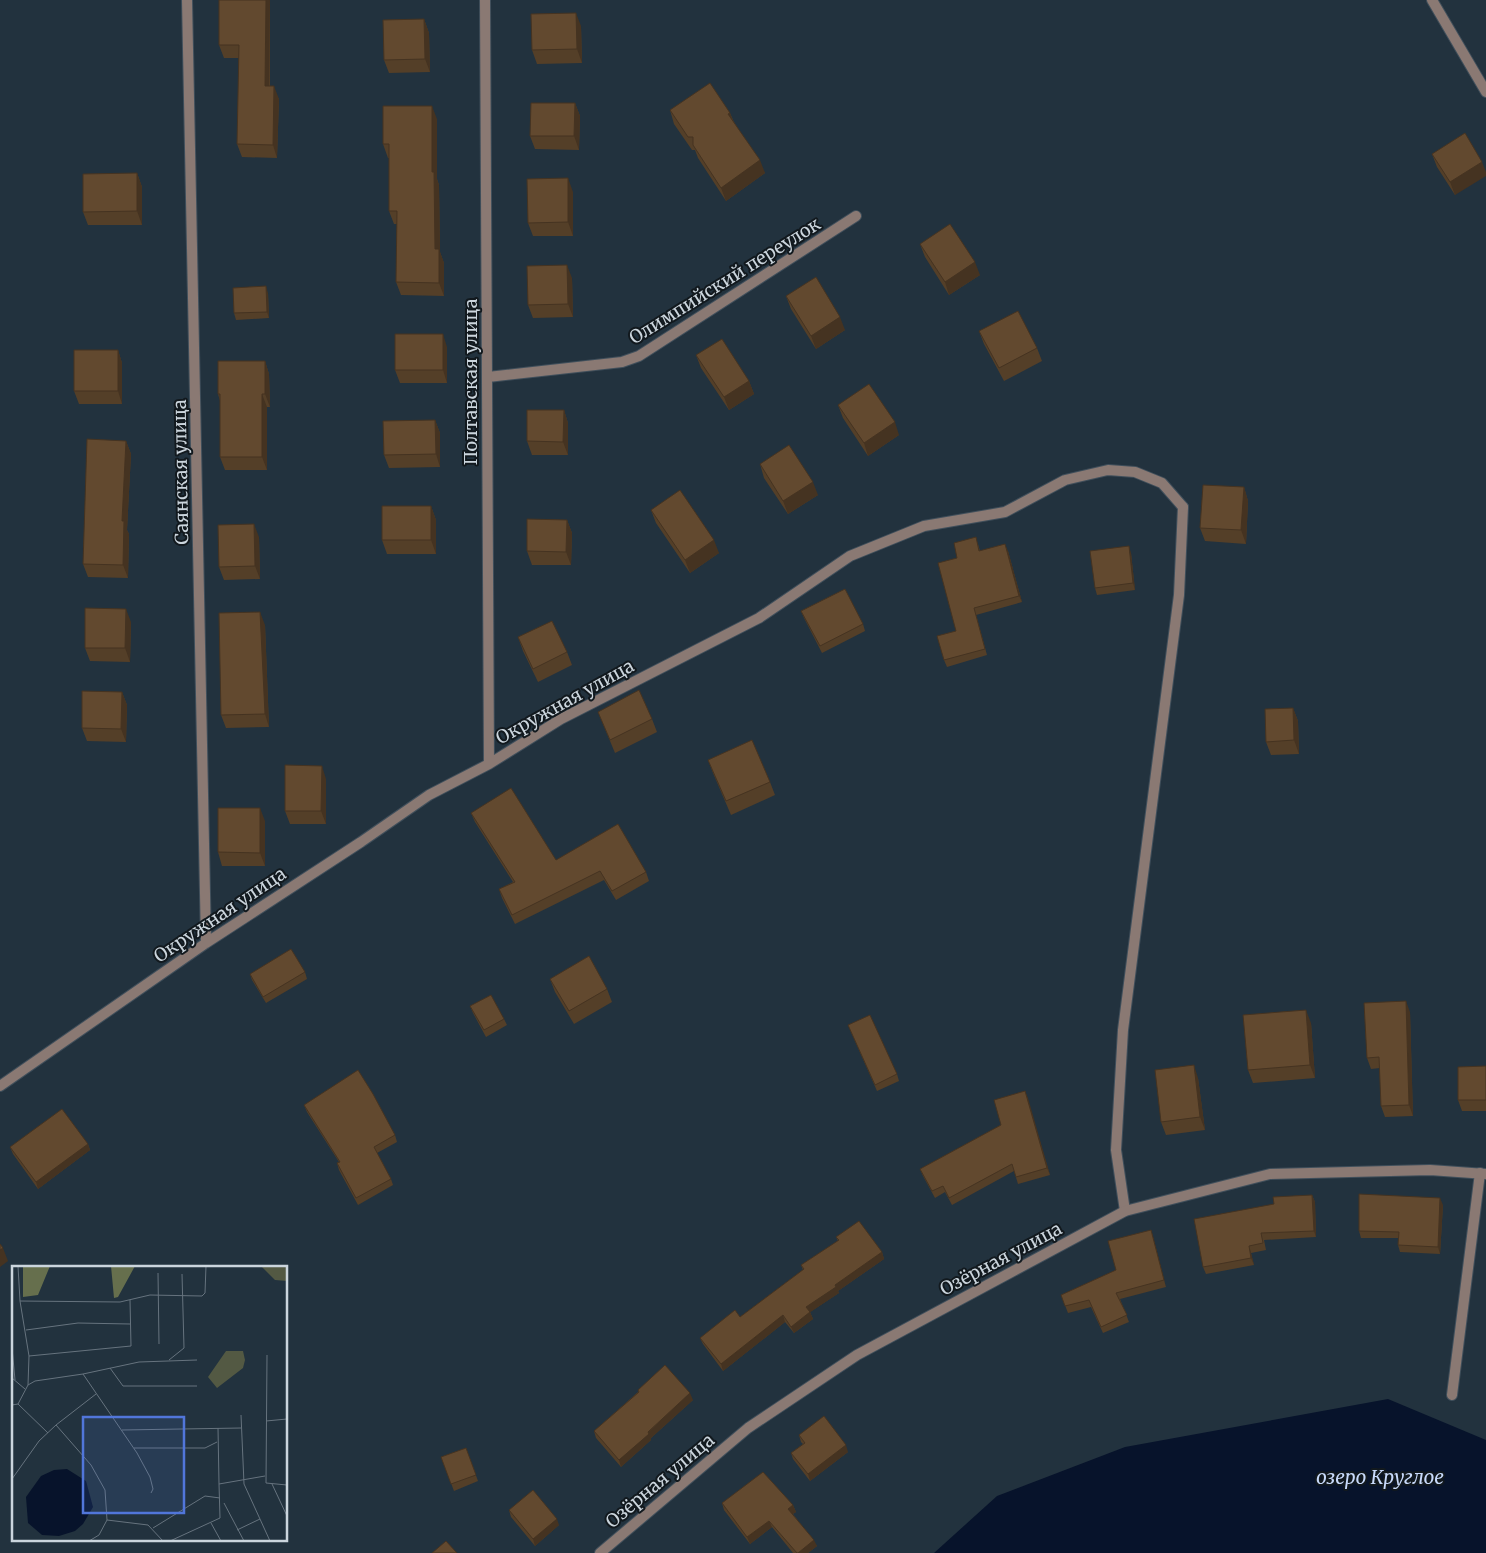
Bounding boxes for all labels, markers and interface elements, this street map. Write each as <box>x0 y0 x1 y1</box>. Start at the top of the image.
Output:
street label: Олимпийский переулок <box>625 212 825 349</box>
street label: Полтавская улица <box>459 298 482 465</box>
street label: Саянская улица <box>168 399 193 545</box>
street label: Окружная улица <box>492 654 638 749</box>
street label: Окружная улица <box>149 862 291 967</box>
street label: Озёрная улица <box>936 1217 1066 1300</box>
inset map <box>12 1266 288 1540</box>
street label: Озёрная улица <box>601 1428 719 1533</box>
water label: озеро Круглое <box>1316 1465 1444 1489</box>

